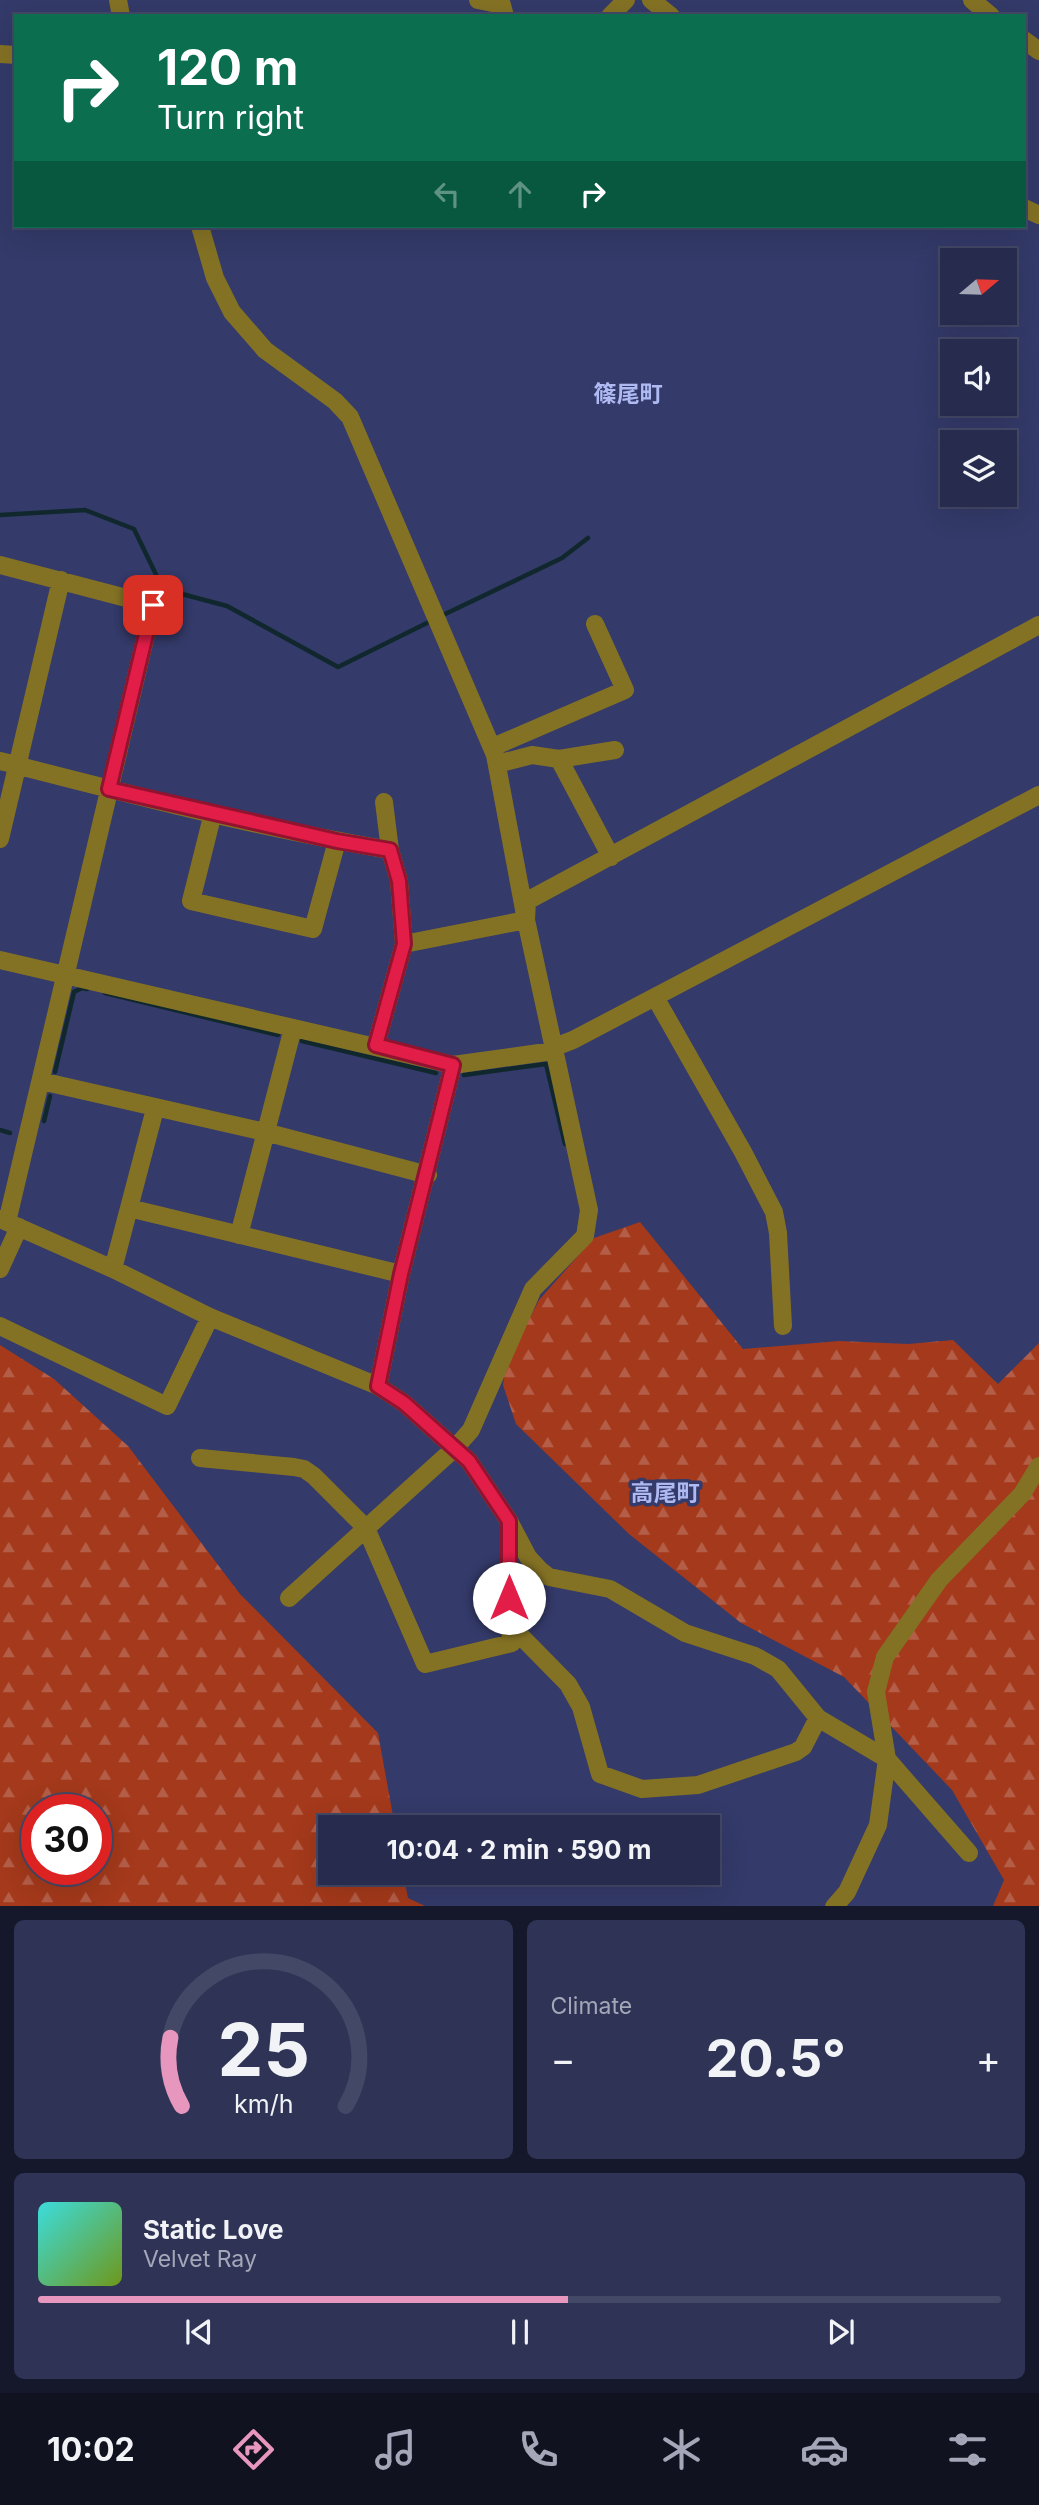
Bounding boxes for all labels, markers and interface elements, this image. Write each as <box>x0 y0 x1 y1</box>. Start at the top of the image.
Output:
text: 120 m <box>157 38 298 97</box>
icon: right <box>42 42 133 133</box>
text: Turn right <box>157 98 304 137</box>
icon: left <box>428 175 466 213</box>
icon: ahead <box>501 175 539 213</box>
icon: right <box>574 175 612 213</box>
north arrow <box>940 248 1017 326</box>
map controls <box>940 248 1017 507</box>
button: sound <box>940 339 1017 416</box>
district label: 篠尾町 <box>594 380 663 408</box>
button: layers <box>940 430 1017 507</box>
pin <box>123 575 183 635</box>
icon: arrive <box>134 586 172 624</box>
district label: 高尾町 <box>631 1479 700 1507</box>
position arrow <box>472 1561 546 1635</box>
speed limit sign: 30 <box>21 1794 112 1885</box>
text: 10:04 · 2 min · 590 m <box>387 1834 651 1865</box>
text: Climate <box>551 1992 632 2020</box>
text: 25 <box>217 2005 309 2094</box>
text: 20.5° <box>706 2027 846 2090</box>
text: − <box>551 2036 576 2082</box>
text: + <box>976 2036 1001 2082</box>
text: km/h <box>234 2088 293 2118</box>
text: Static Love <box>143 2214 284 2245</box>
text: Velvet Ray <box>143 2245 257 2273</box>
icon: previous <box>180 2313 218 2351</box>
icon: pause <box>501 2313 539 2351</box>
icon: next <box>822 2313 860 2351</box>
icon: directions <box>229 2425 278 2474</box>
icon: music <box>371 2425 420 2474</box>
icon: phone <box>514 2425 563 2474</box>
icon: climate <box>657 2425 706 2474</box>
icon: car <box>800 2425 849 2474</box>
icon: filters <box>943 2425 992 2474</box>
text: 10:02 <box>47 2430 135 2469</box>

